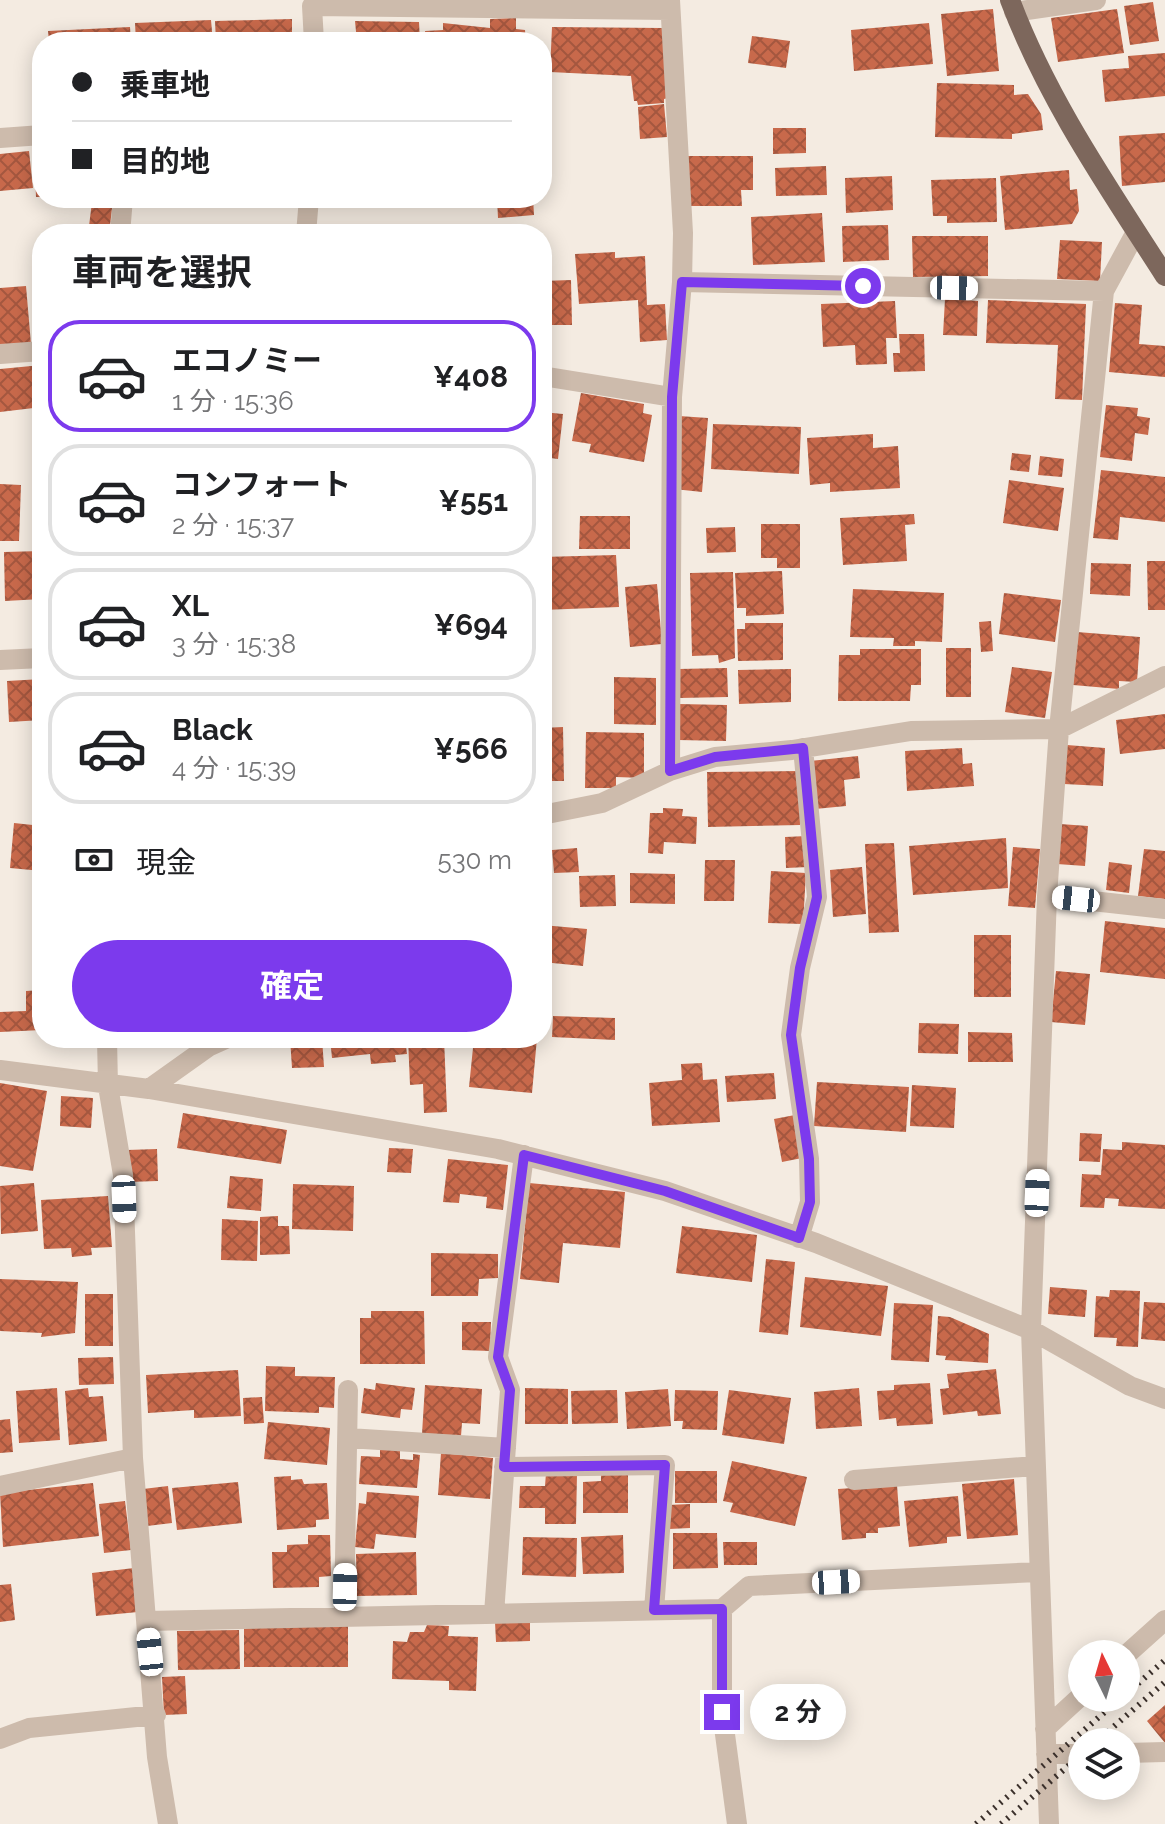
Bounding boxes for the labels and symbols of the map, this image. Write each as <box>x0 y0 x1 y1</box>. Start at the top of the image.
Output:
route start <box>845 268 881 304</box>
car <box>930 276 978 300</box>
car <box>1051 885 1101 913</box>
car <box>1024 1169 1050 1217</box>
car <box>111 1175 137 1223</box>
car <box>333 1563 357 1611</box>
car <box>811 1569 861 1595</box>
car <box>136 1627 164 1677</box>
north arrow <box>1068 1640 1140 1712</box>
callout: 2 分 <box>750 1684 846 1740</box>
route end <box>704 1694 740 1730</box>

